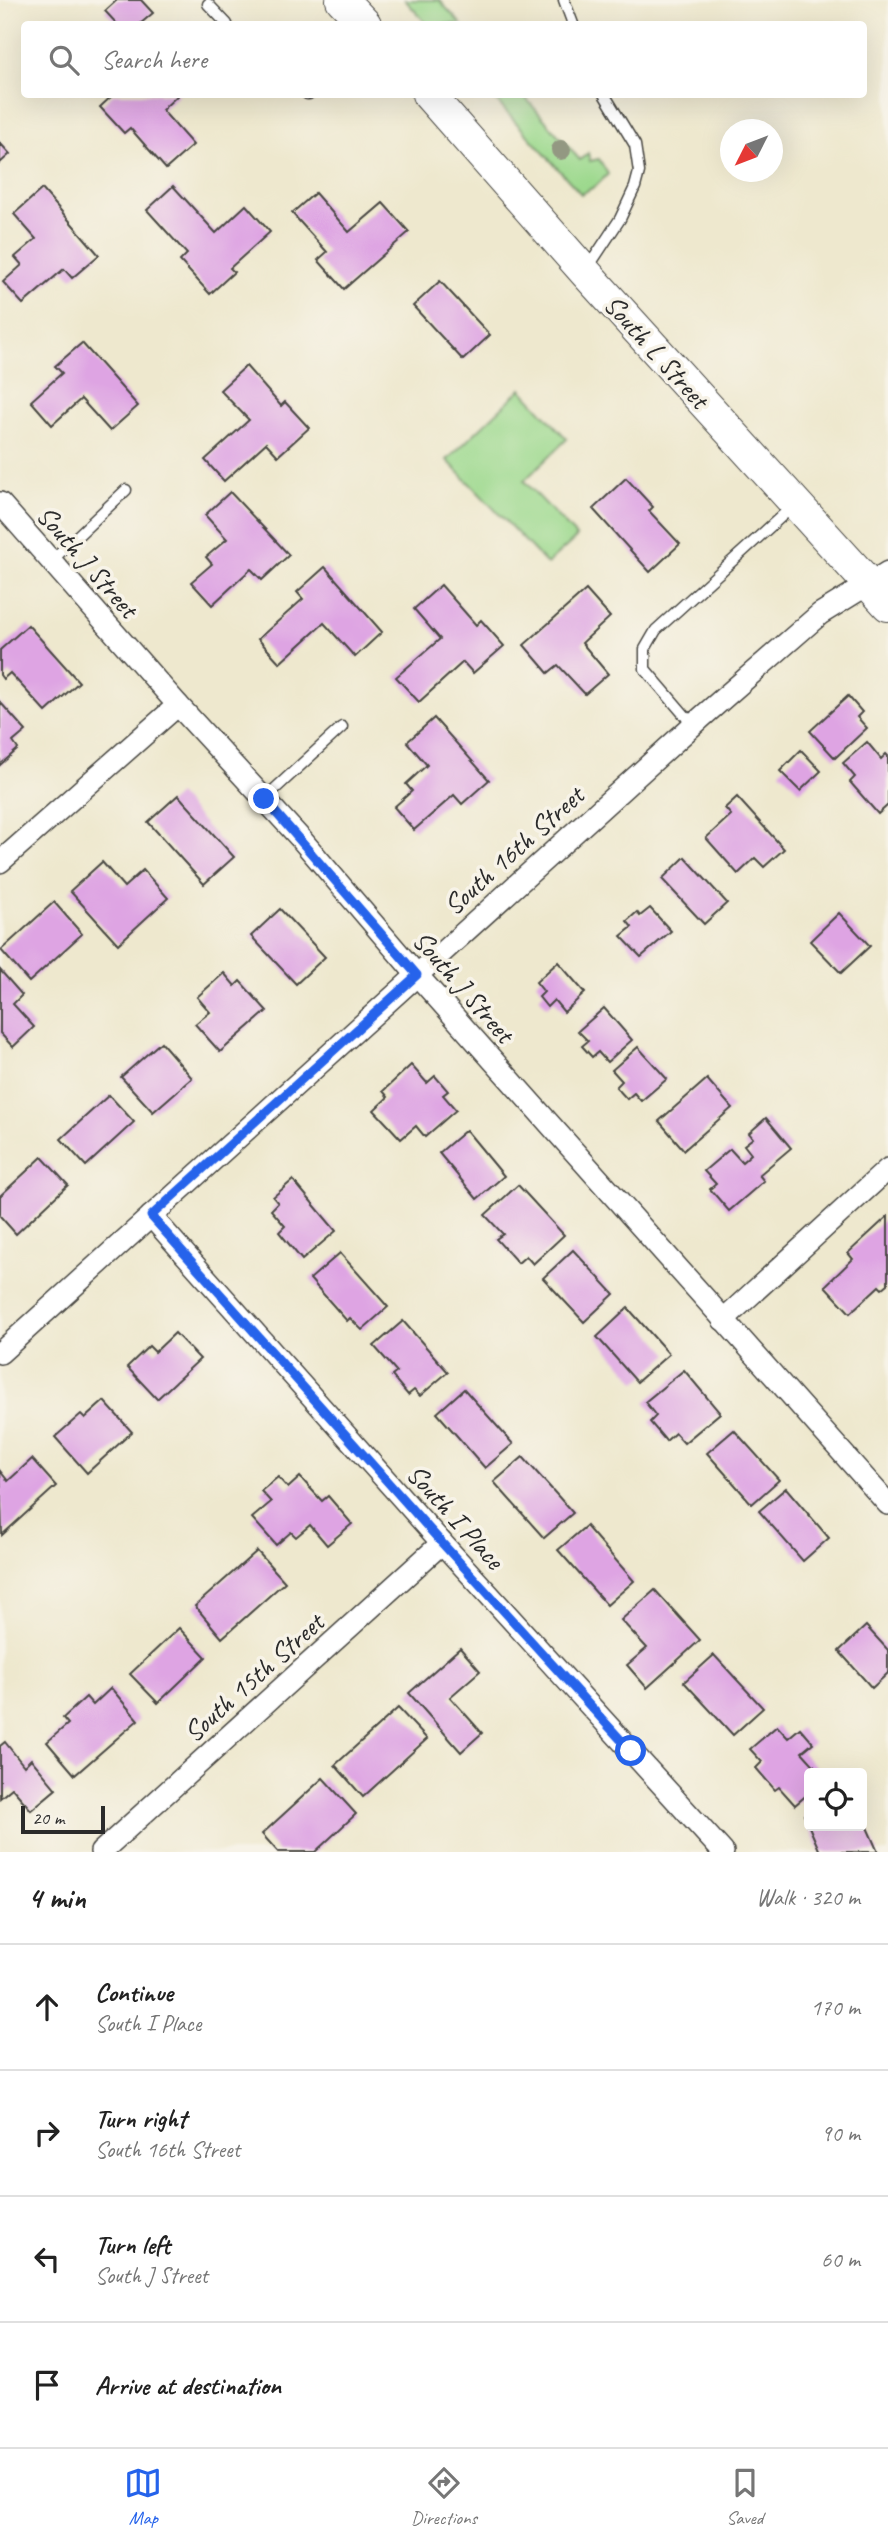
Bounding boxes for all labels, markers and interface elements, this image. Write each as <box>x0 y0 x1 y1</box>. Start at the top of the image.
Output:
search box <box>21 21 867 98</box>
icon: search <box>45 41 83 79</box>
text: Search here <box>101 43 207 76</box>
north arrow <box>720 119 783 182</box>
street label: South L Street <box>596 287 719 417</box>
street label: South J Street <box>29 498 148 627</box>
street label: South 16th Street <box>436 776 593 923</box>
route end <box>248 783 279 814</box>
street label: South J Street <box>405 923 524 1052</box>
street label: South I Place <box>399 1457 513 1577</box>
street label: South 15th Street <box>176 1603 333 1750</box>
route start <box>615 1735 646 1766</box>
map controls <box>804 1768 867 1831</box>
button: locate <box>804 1768 867 1831</box>
scale bar <box>21 1803 105 1835</box>
text: 20 m <box>32 1806 64 1830</box>
text: 4 min <box>28 1879 85 1917</box>
text: Walk · 320 m <box>756 1883 860 1912</box>
text: Continue <box>95 1976 173 2009</box>
icon: ahead <box>28 1988 66 2026</box>
text: 170 m <box>811 1993 860 2022</box>
text: South I Place <box>95 2009 201 2038</box>
text: Turn right <box>95 2102 186 2135</box>
icon: right <box>28 2114 66 2152</box>
text: 90 m <box>821 2119 860 2148</box>
text: South 16th Street <box>95 2135 240 2164</box>
text: Turn left <box>95 2228 170 2261</box>
icon: left <box>28 2240 66 2278</box>
text: 60 m <box>821 2245 860 2274</box>
text: South J Street <box>95 2261 208 2290</box>
icon: arrive <box>28 2366 66 2404</box>
text: Arrive at destination <box>95 2369 281 2402</box>
tab: Map <box>124 2464 162 2530</box>
tab: Directions <box>411 2464 477 2530</box>
tab: Saved <box>726 2464 764 2530</box>

